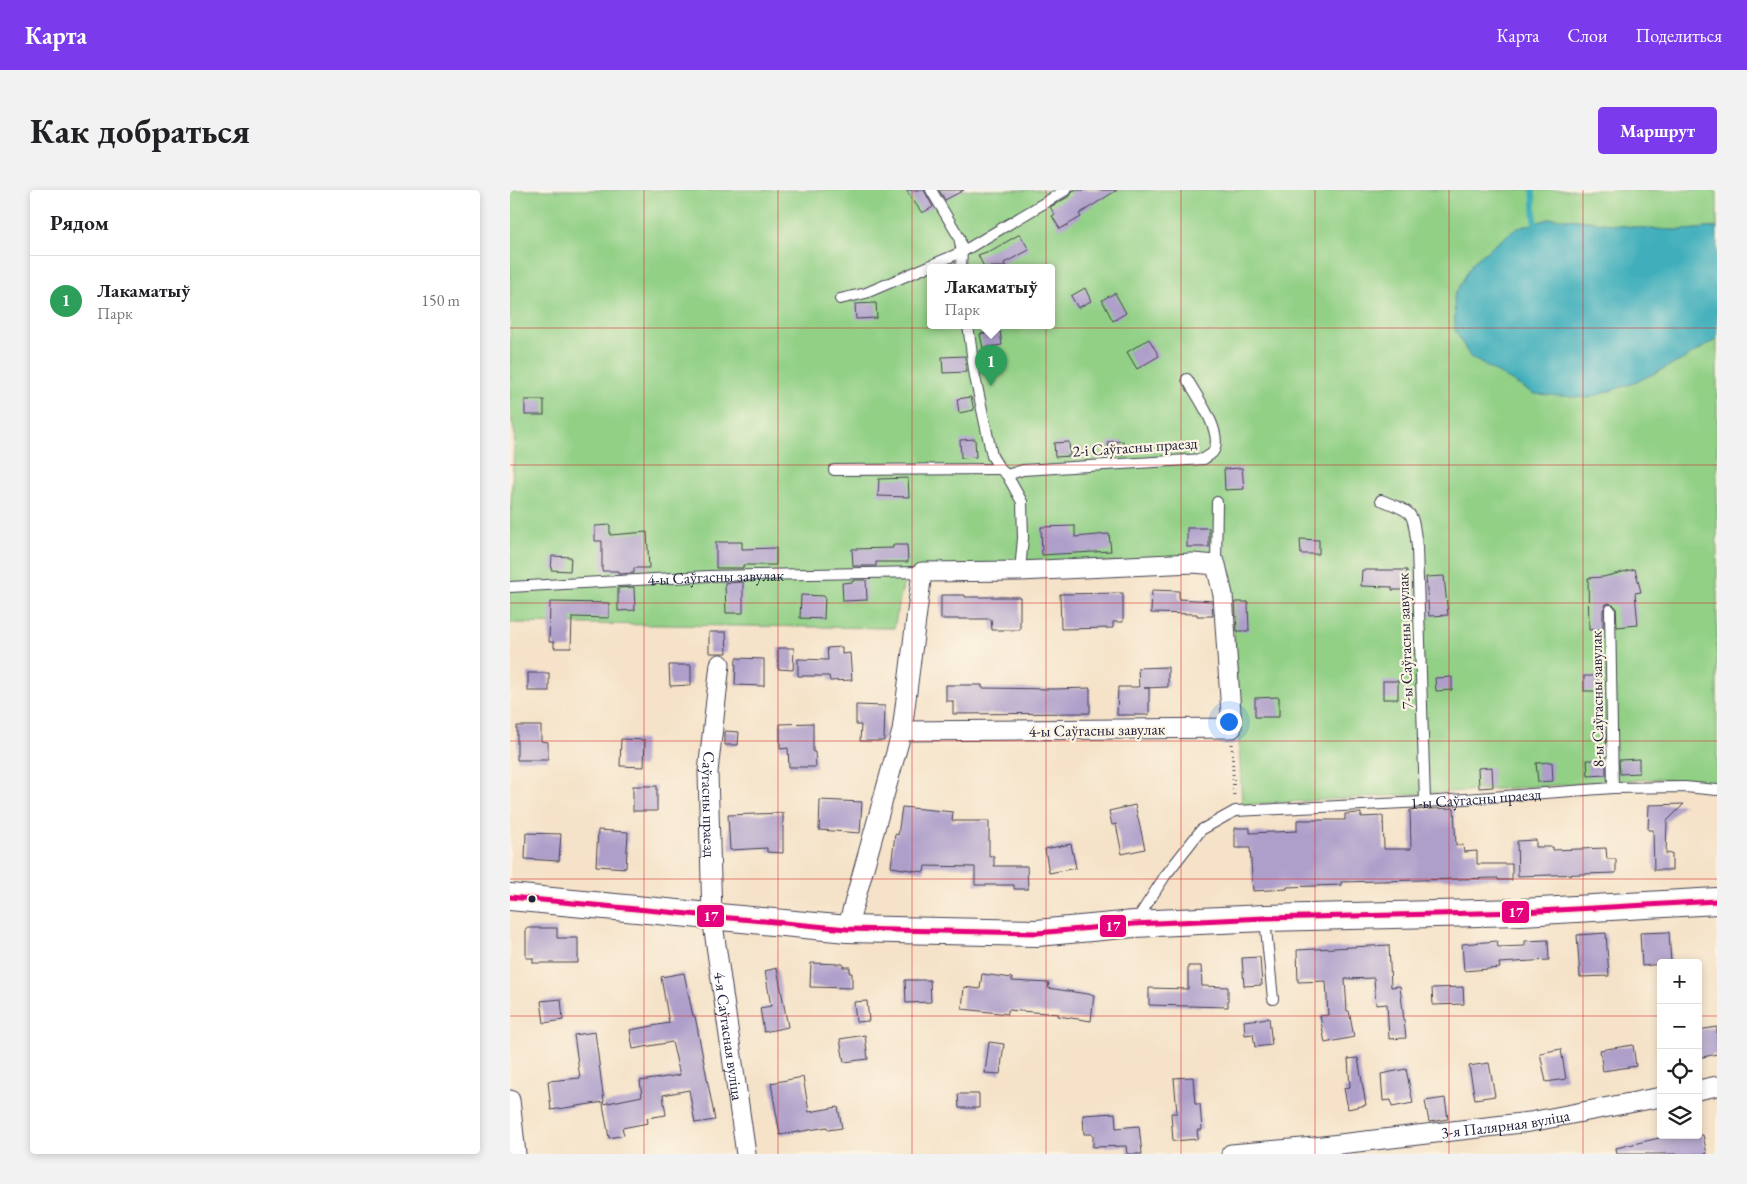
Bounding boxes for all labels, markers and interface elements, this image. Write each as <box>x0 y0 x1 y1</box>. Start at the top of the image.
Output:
text: Карта <box>25 20 87 51</box>
text: Карта <box>1497 24 1540 47</box>
text: Слои <box>1568 24 1607 47</box>
text: Поделиться <box>1635 24 1722 47</box>
button: Маршрут <box>1598 107 1717 154</box>
text: Как добраться <box>30 108 250 153</box>
text: Рядом <box>50 209 109 236</box>
popup <box>927 264 1055 329</box>
text: Лакаматыў <box>944 274 1038 299</box>
text: Лакаматыў <box>97 278 190 303</box>
text: 1 <box>62 290 70 311</box>
text: 150 m <box>421 290 460 311</box>
text: Парк <box>944 299 980 320</box>
text: Парк <box>97 303 133 324</box>
pin: 1 <box>975 345 1007 386</box>
street label: 2-і Саўгасны праезд <box>1072 432 1199 462</box>
street label: 4-ы Саўгасны завулак <box>647 564 785 590</box>
street label: 7-ы Саўгасны завулак <box>1392 572 1418 710</box>
street label: 8-ы Саўгасны завулак <box>1585 630 1609 767</box>
your location <box>1216 709 1242 735</box>
street label: 4-ы Саўгасны завулак <box>1029 718 1166 742</box>
street label: Саўгасны праезд <box>697 750 721 858</box>
street label: 1-ы Саўгасны праезд <box>1410 783 1543 813</box>
unlabelled marker <box>527 894 537 904</box>
line badge: 17 <box>1501 900 1530 924</box>
text: 17 <box>1509 903 1524 921</box>
line badge: 17 <box>696 904 725 928</box>
text: 17 <box>704 907 719 925</box>
line badge: 17 <box>1099 914 1127 938</box>
text: 17 <box>1106 917 1121 935</box>
map controls <box>1657 959 1702 1139</box>
button: + <box>1657 959 1702 1004</box>
street label: 4-я Саўгасная вуліца <box>709 970 749 1102</box>
button: − <box>1657 1004 1702 1049</box>
button: locate <box>1657 1049 1702 1094</box>
button: layers <box>1657 1094 1702 1139</box>
street label: 3-я Палярная вуліца <box>1440 1104 1572 1143</box>

